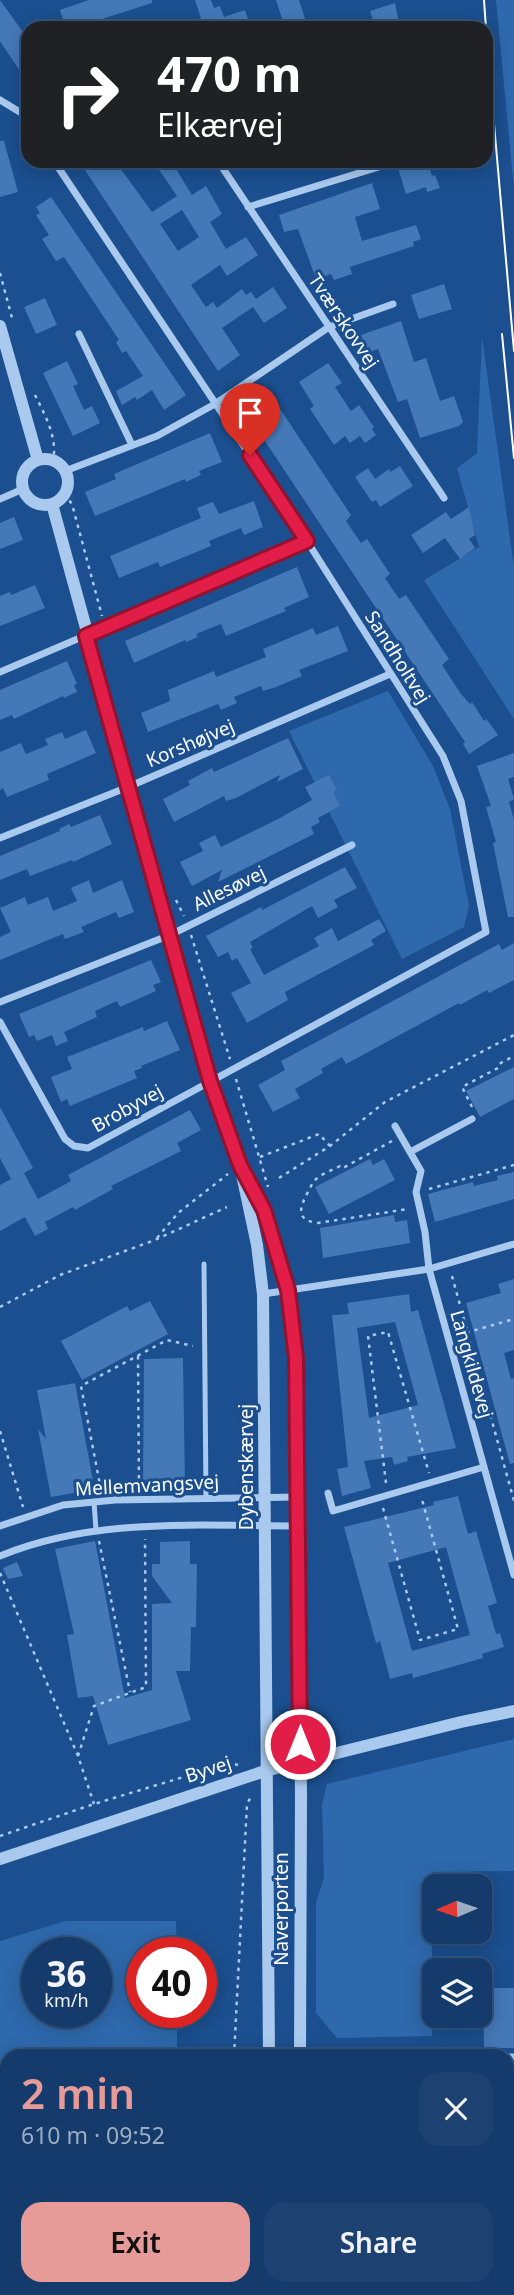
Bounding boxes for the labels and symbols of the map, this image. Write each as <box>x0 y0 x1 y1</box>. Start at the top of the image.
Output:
street label: Tværskovvej <box>303 268 385 374</box>
pin <box>220 383 280 455</box>
street label: Sandholtvej <box>359 606 437 708</box>
street label: Korshøjvej <box>142 713 238 773</box>
street label: Allesøvej <box>188 859 270 917</box>
street label: Brobyvej <box>87 1078 167 1138</box>
street label: Langkildevej <box>444 1307 500 1421</box>
street label: Dybenskærvej <box>233 1404 259 1530</box>
street label: Mellemvangsvej <box>74 1468 220 1502</box>
position arrow <box>263 1707 337 1781</box>
street label: Byvej <box>181 1749 235 1789</box>
street label: Naverporten <box>268 1852 294 1966</box>
north arrow <box>422 1874 492 1944</box>
speed limit sign: 40 <box>126 1937 217 2028</box>

